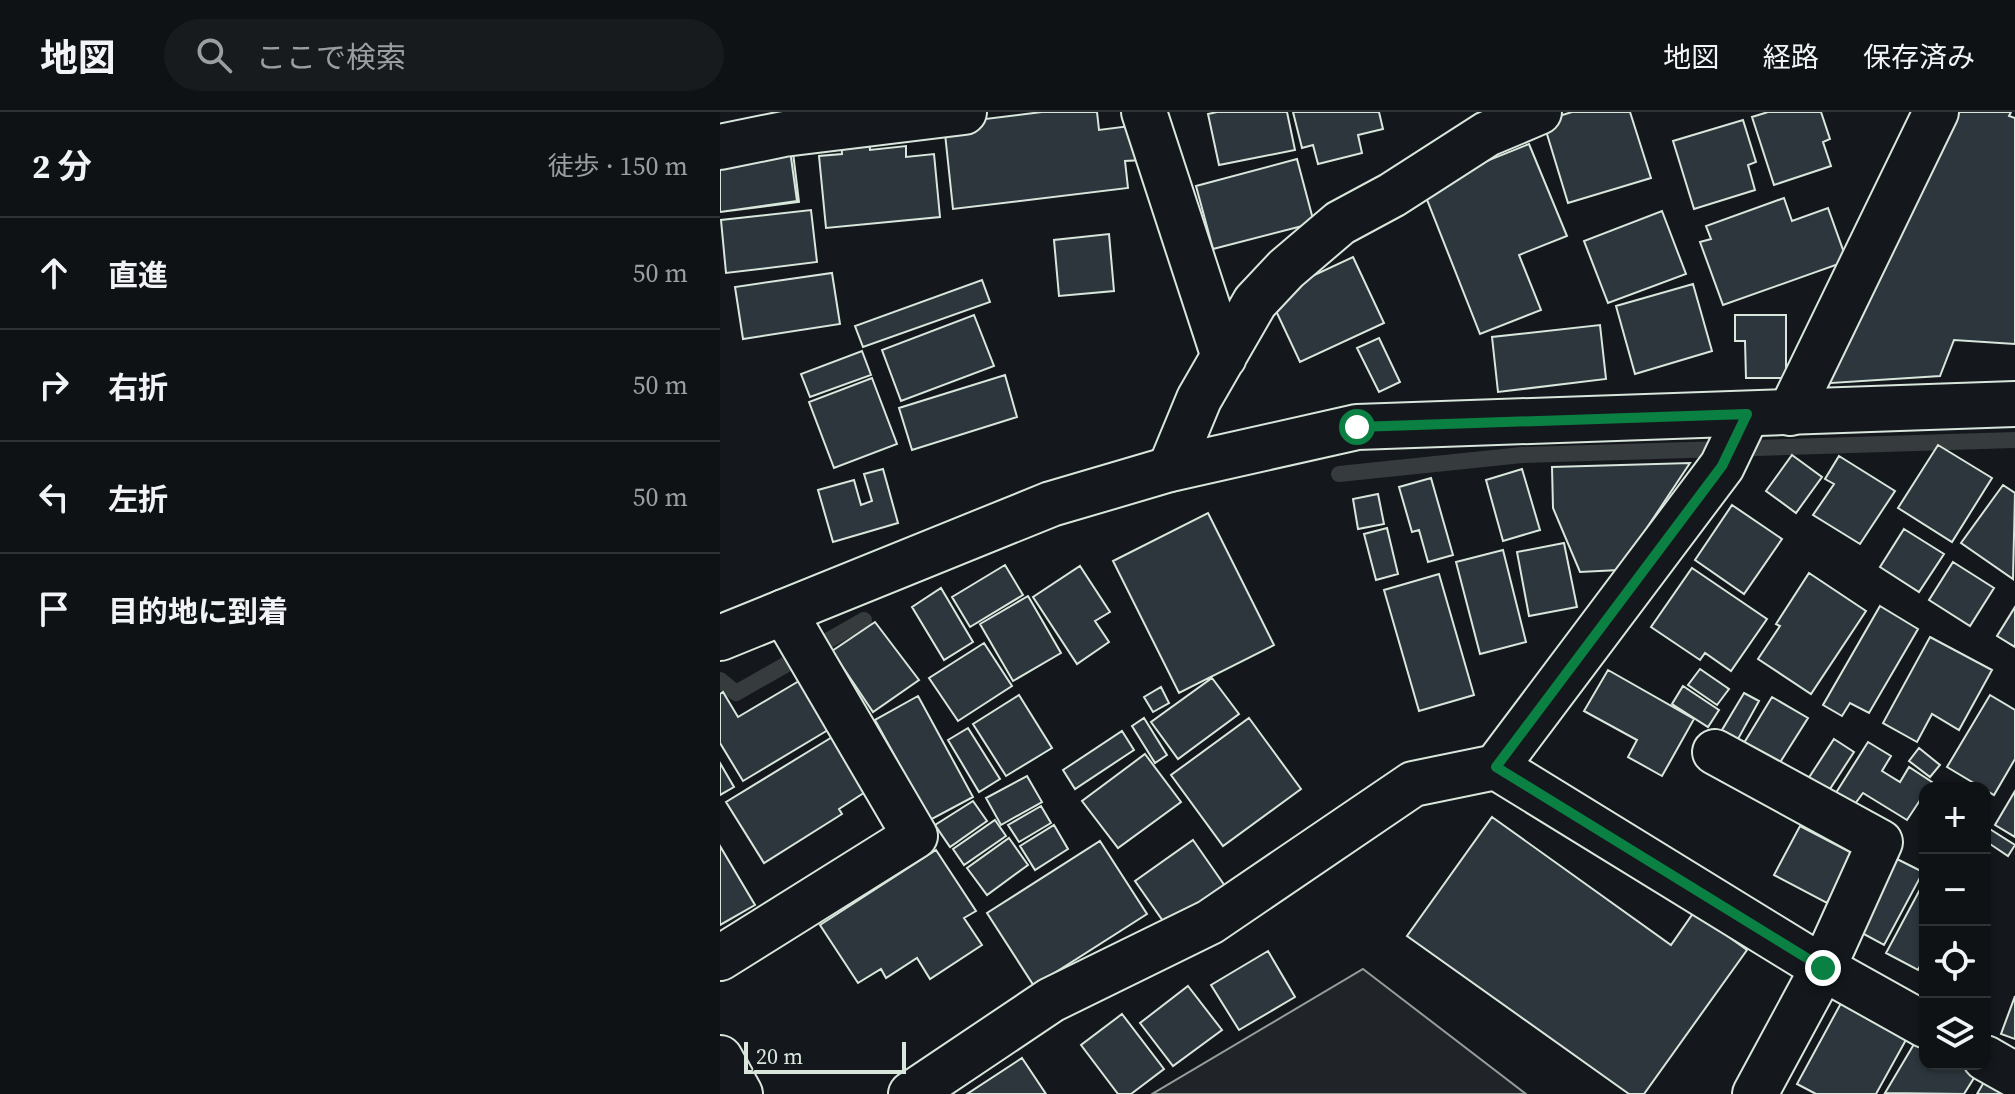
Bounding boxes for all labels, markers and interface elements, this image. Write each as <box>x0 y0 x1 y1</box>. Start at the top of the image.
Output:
search box <box>164 19 724 91</box>
text: 地図 <box>40 32 116 84</box>
icon: search <box>192 33 236 77</box>
text: ここで検索 <box>256 37 406 78</box>
text: 地図 <box>1663 38 1719 76</box>
text: 経路 <box>1763 38 1819 76</box>
text: 保存済み <box>1863 38 1975 76</box>
text: 2 分 <box>32 143 92 189</box>
text: 徒歩 · 150 m <box>548 148 688 184</box>
icon: ahead <box>32 251 76 295</box>
text: 直進 <box>108 255 168 296</box>
text: 50 m <box>633 255 688 291</box>
icon: right <box>32 363 76 407</box>
text: 右折 <box>108 367 168 408</box>
text: 50 m <box>633 367 688 403</box>
route start <box>1339 409 1375 445</box>
icon: left <box>32 475 76 519</box>
text: 左折 <box>108 479 168 520</box>
text: 50 m <box>633 479 688 515</box>
icon: arrive <box>32 587 76 631</box>
text: 目的地に到着 <box>108 591 288 632</box>
map controls <box>1919 782 1991 1070</box>
button: + <box>1919 782 1991 854</box>
button: − <box>1919 854 1991 926</box>
button: locate <box>1919 926 1991 998</box>
route end <box>1805 950 1841 986</box>
button: layers <box>1919 998 1991 1070</box>
scale bar <box>744 1038 906 1074</box>
text: 20 m <box>756 1041 803 1071</box>

